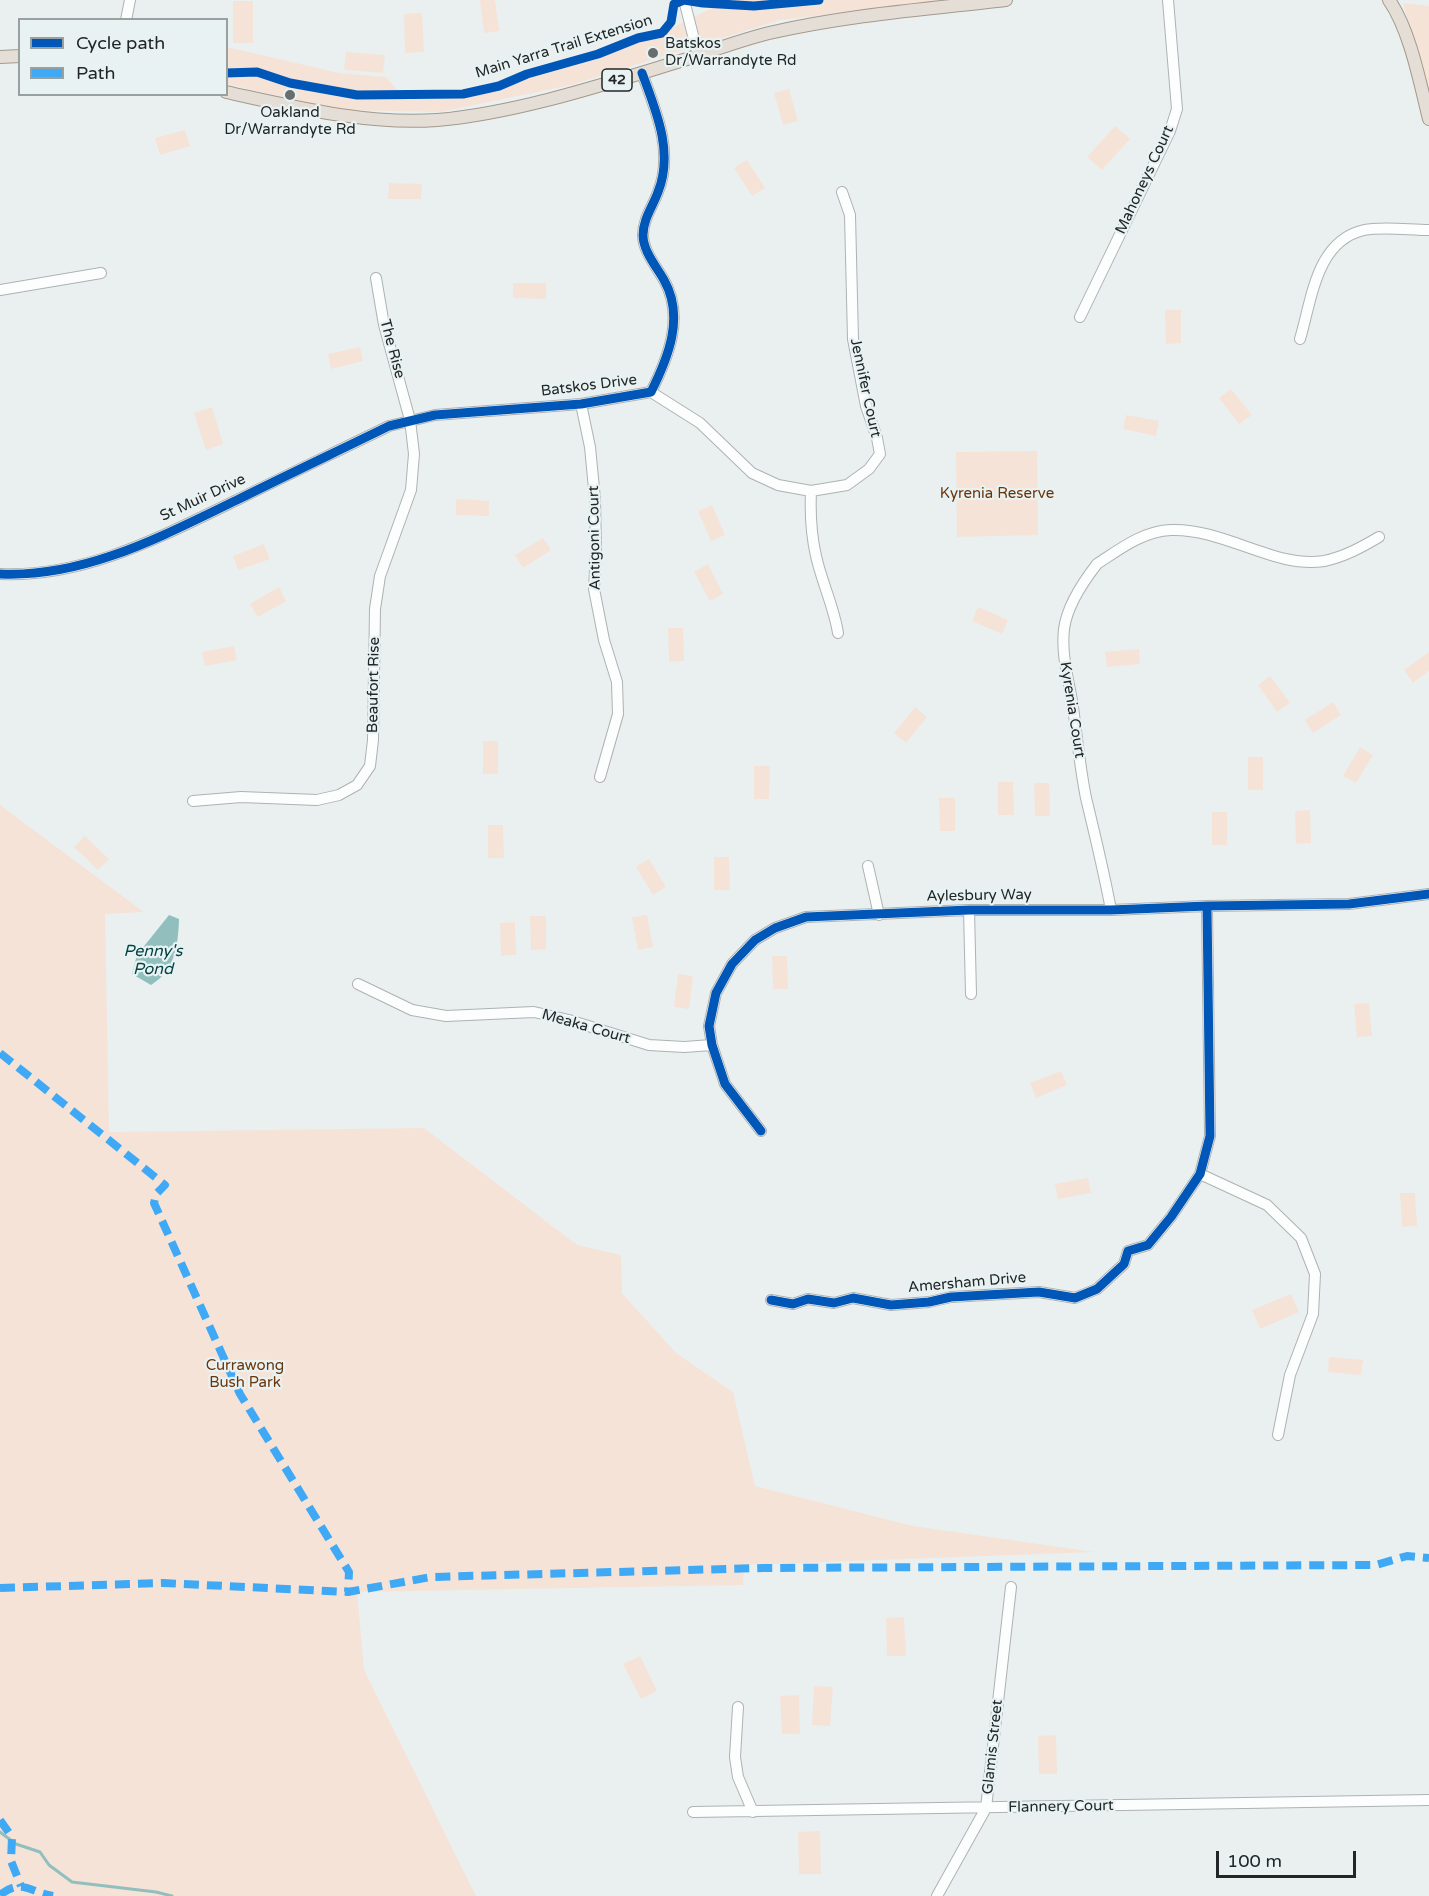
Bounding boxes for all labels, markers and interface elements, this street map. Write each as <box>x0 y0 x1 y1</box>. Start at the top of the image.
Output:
street label: Main Yarra Trail Extension <box>473 11 655 83</box>
legend <box>18 18 228 96</box>
text: Cycle path <box>76 32 165 54</box>
place label: Batskos Dr/Warrandyte Rd <box>665 35 797 70</box>
marker: Batskos Dr/Warrandyte Rd <box>646 46 660 60</box>
text: Path <box>76 62 115 84</box>
road number: 42 <box>602 69 632 91</box>
marker: Oakland Dr/Warrandyte Rd <box>283 88 297 102</box>
place label: Oakland Dr/Warrandyte Rd <box>224 104 356 139</box>
street label: Mahoneys Court <box>1112 123 1178 237</box>
street label: The Rise <box>375 317 409 381</box>
street label: Jennifer Court <box>846 337 884 439</box>
street label: Batskos Drive <box>540 371 638 401</box>
street label: St Muir Drive <box>157 470 249 526</box>
street label: Antigoni Court <box>585 485 605 591</box>
park label: Kyrenia Reserve <box>940 485 1054 503</box>
street label: Beaufort Rise <box>364 637 384 733</box>
street label: Kyrenia Court <box>1056 661 1088 759</box>
street label: Aylesbury Way <box>926 886 1032 906</box>
water label: Penny's Pond <box>124 942 182 980</box>
street label: Meaka Court <box>540 1006 632 1048</box>
street label: Amersham Drive <box>907 1269 1027 1297</box>
park label: Currawong Bush Park <box>206 1357 284 1392</box>
street label: Glamis Street <box>979 1699 1007 1795</box>
street label: Flannery Court <box>1008 1797 1114 1817</box>
scale bar <box>1219 1839 1358 1877</box>
text: 100 m <box>1227 1850 1282 1872</box>

